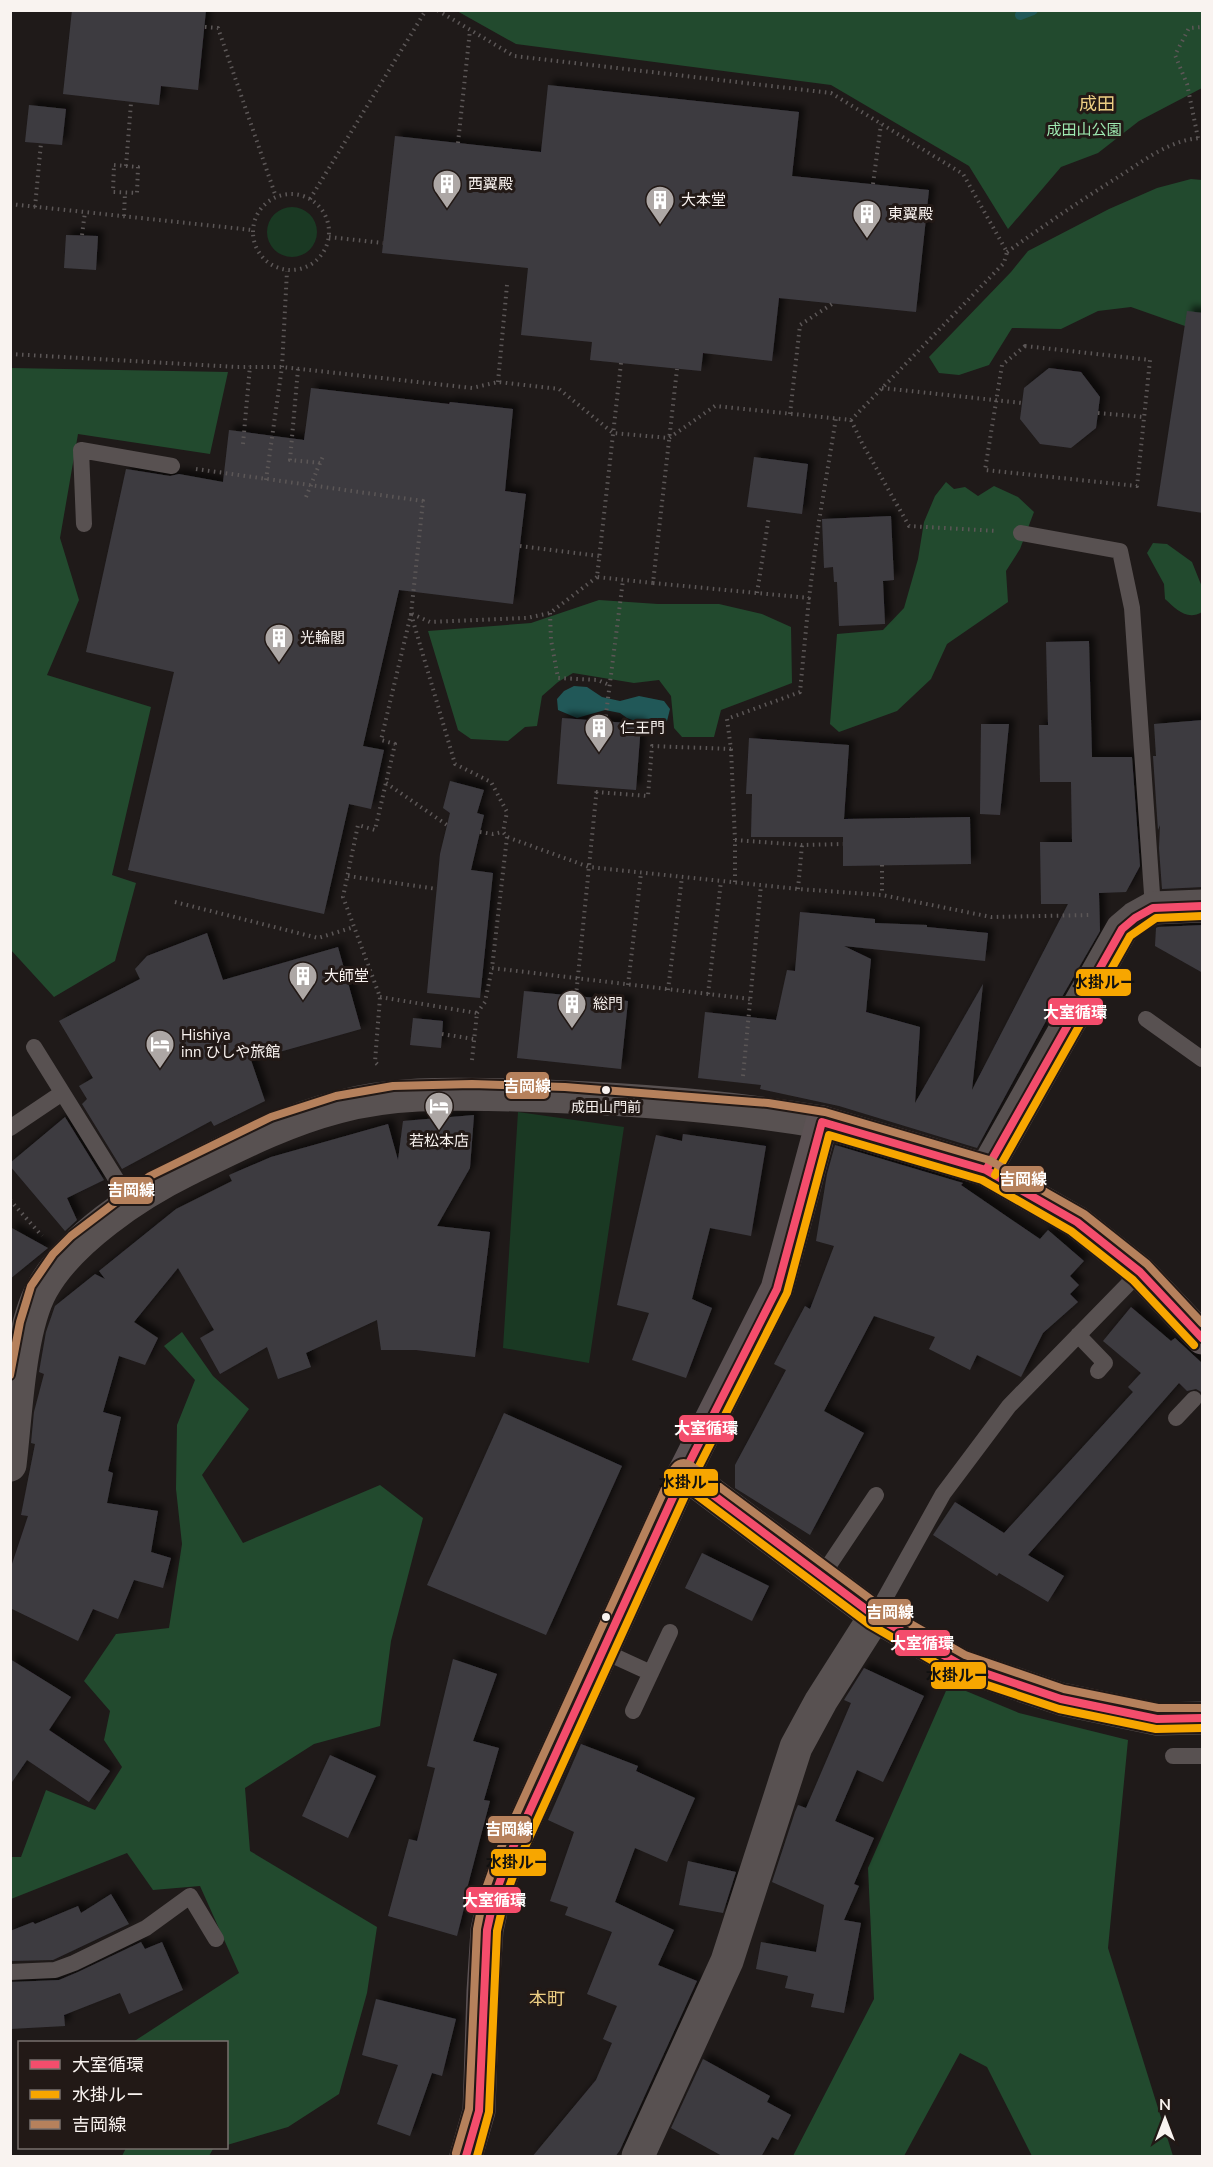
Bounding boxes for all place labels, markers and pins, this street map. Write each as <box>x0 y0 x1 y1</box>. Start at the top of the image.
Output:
building icon: 西翼殿 <box>431 168 463 210</box>
place label: 西翼殿 <box>468 174 513 194</box>
building icon: 大本堂 <box>644 184 676 226</box>
place label: 大本堂 <box>681 190 726 210</box>
building icon: 東翼殿 <box>851 198 883 240</box>
place label: 東翼殿 <box>888 204 933 224</box>
building icon: 光輪閣 <box>263 622 295 664</box>
place label: 光輪閣 <box>300 628 345 648</box>
building icon: 仁王門 <box>583 712 615 754</box>
place label: 仁王門 <box>620 718 665 738</box>
building icon: 大師堂 <box>287 960 319 1002</box>
place label: 大師堂 <box>324 966 369 986</box>
building icon: 総門 <box>556 988 588 1030</box>
place label: 総門 <box>593 994 623 1014</box>
place label: Hishiya inn ひしや旅館 <box>181 1025 280 1062</box>
hotel icon: Hishiya inn ひしや旅館 <box>144 1028 176 1070</box>
marker: 成田山門前 <box>600 1084 612 1096</box>
hotel icon: 若松本店 <box>423 1090 455 1132</box>
place label: 成田山門前 <box>571 1098 641 1117</box>
place label: 若松本店 <box>409 1131 469 1151</box>
unlabelled marker <box>600 1611 612 1623</box>

